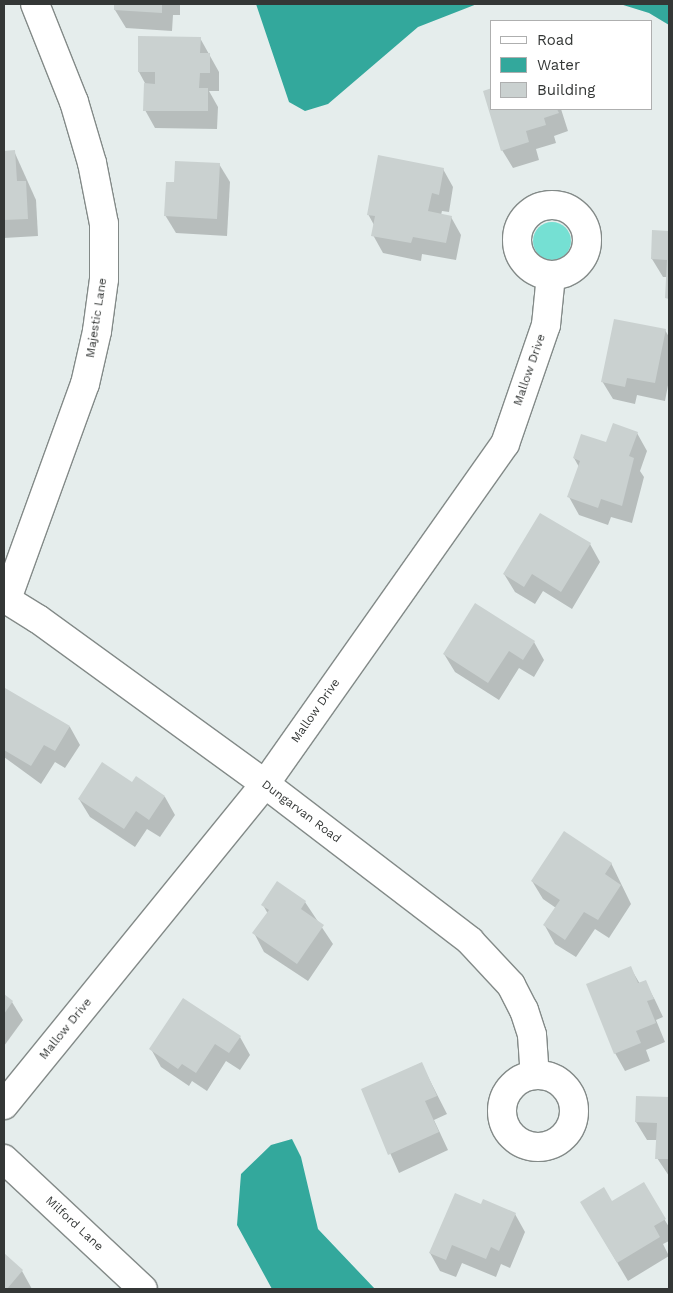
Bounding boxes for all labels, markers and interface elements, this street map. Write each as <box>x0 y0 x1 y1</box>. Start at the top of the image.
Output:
legend <box>490 20 653 110</box>
text: Road <box>537 31 574 49</box>
text: Water <box>537 56 580 74</box>
text: Building <box>537 81 595 99</box>
street label: Majestic Lane <box>84 277 110 359</box>
street label: Mallow Drive <box>511 332 549 408</box>
street label: Mallow Drive <box>289 676 343 746</box>
street label: Dungarvan Road <box>259 778 343 846</box>
street label: Mallow Drive <box>37 995 95 1063</box>
street label: Milford Lane <box>42 1194 106 1254</box>

